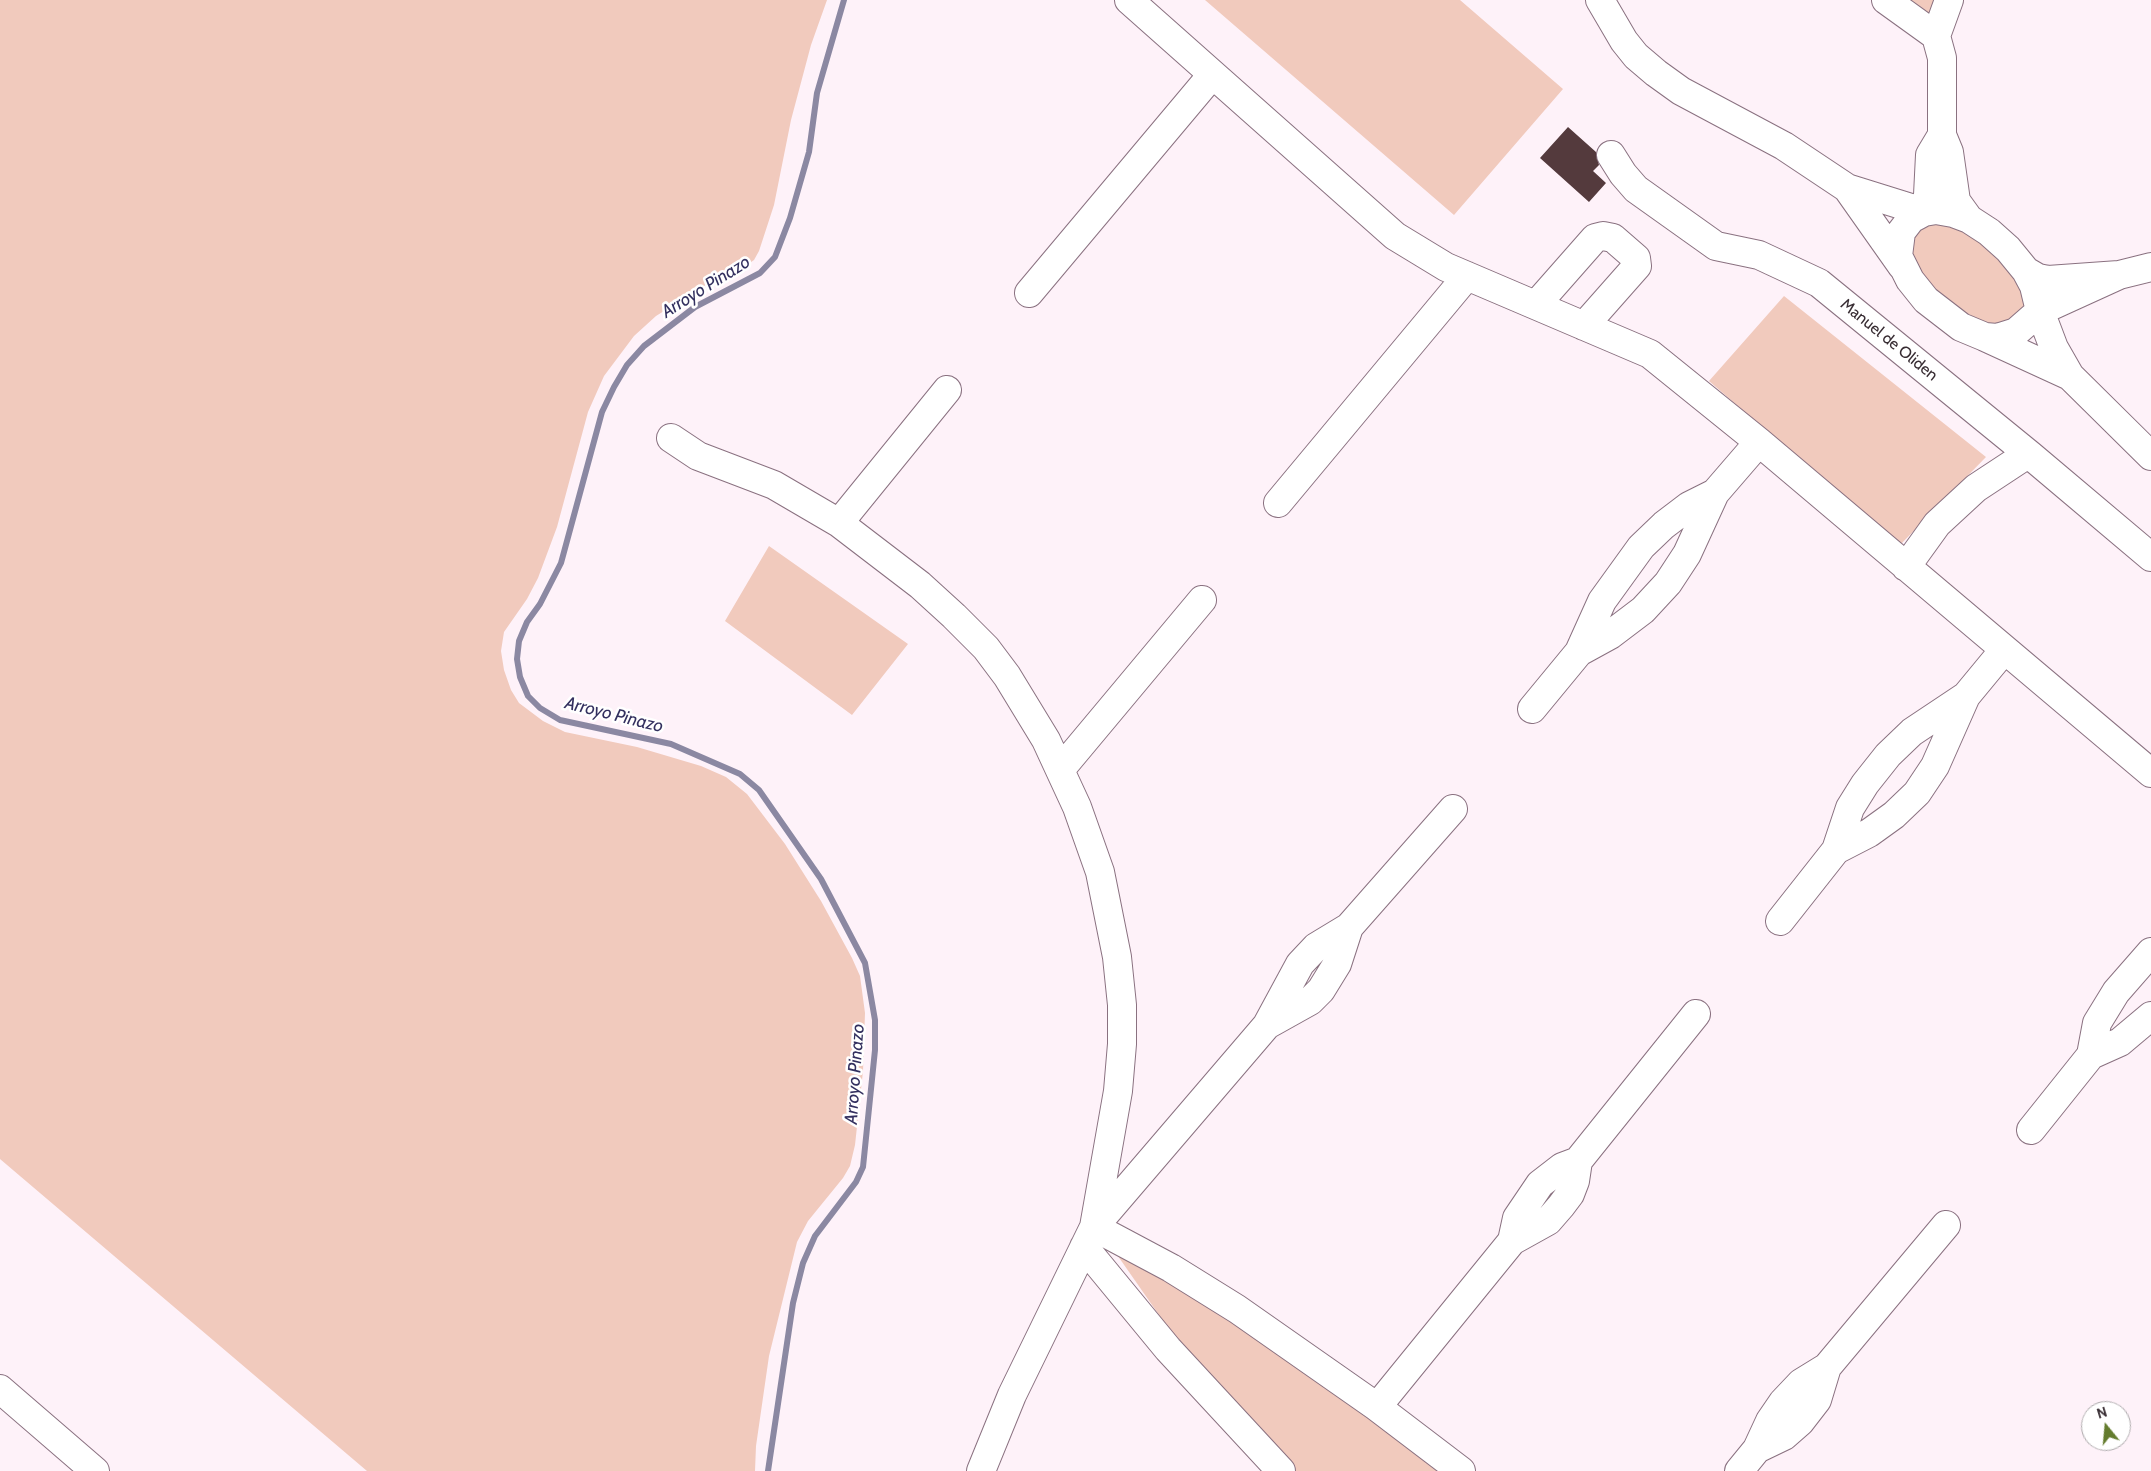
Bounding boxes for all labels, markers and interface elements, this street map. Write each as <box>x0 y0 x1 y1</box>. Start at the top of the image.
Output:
water label: Arroyo Pinazo <box>658 251 754 323</box>
street label: Manuel de Oliden <box>1837 295 1941 385</box>
water label: Arroyo Pinazo <box>563 692 665 738</box>
water label: Arroyo Pinazo <box>841 1023 869 1125</box>
north arrow <box>2081 1401 2131 1451</box>
text: N <box>2095 1403 2109 1423</box>

